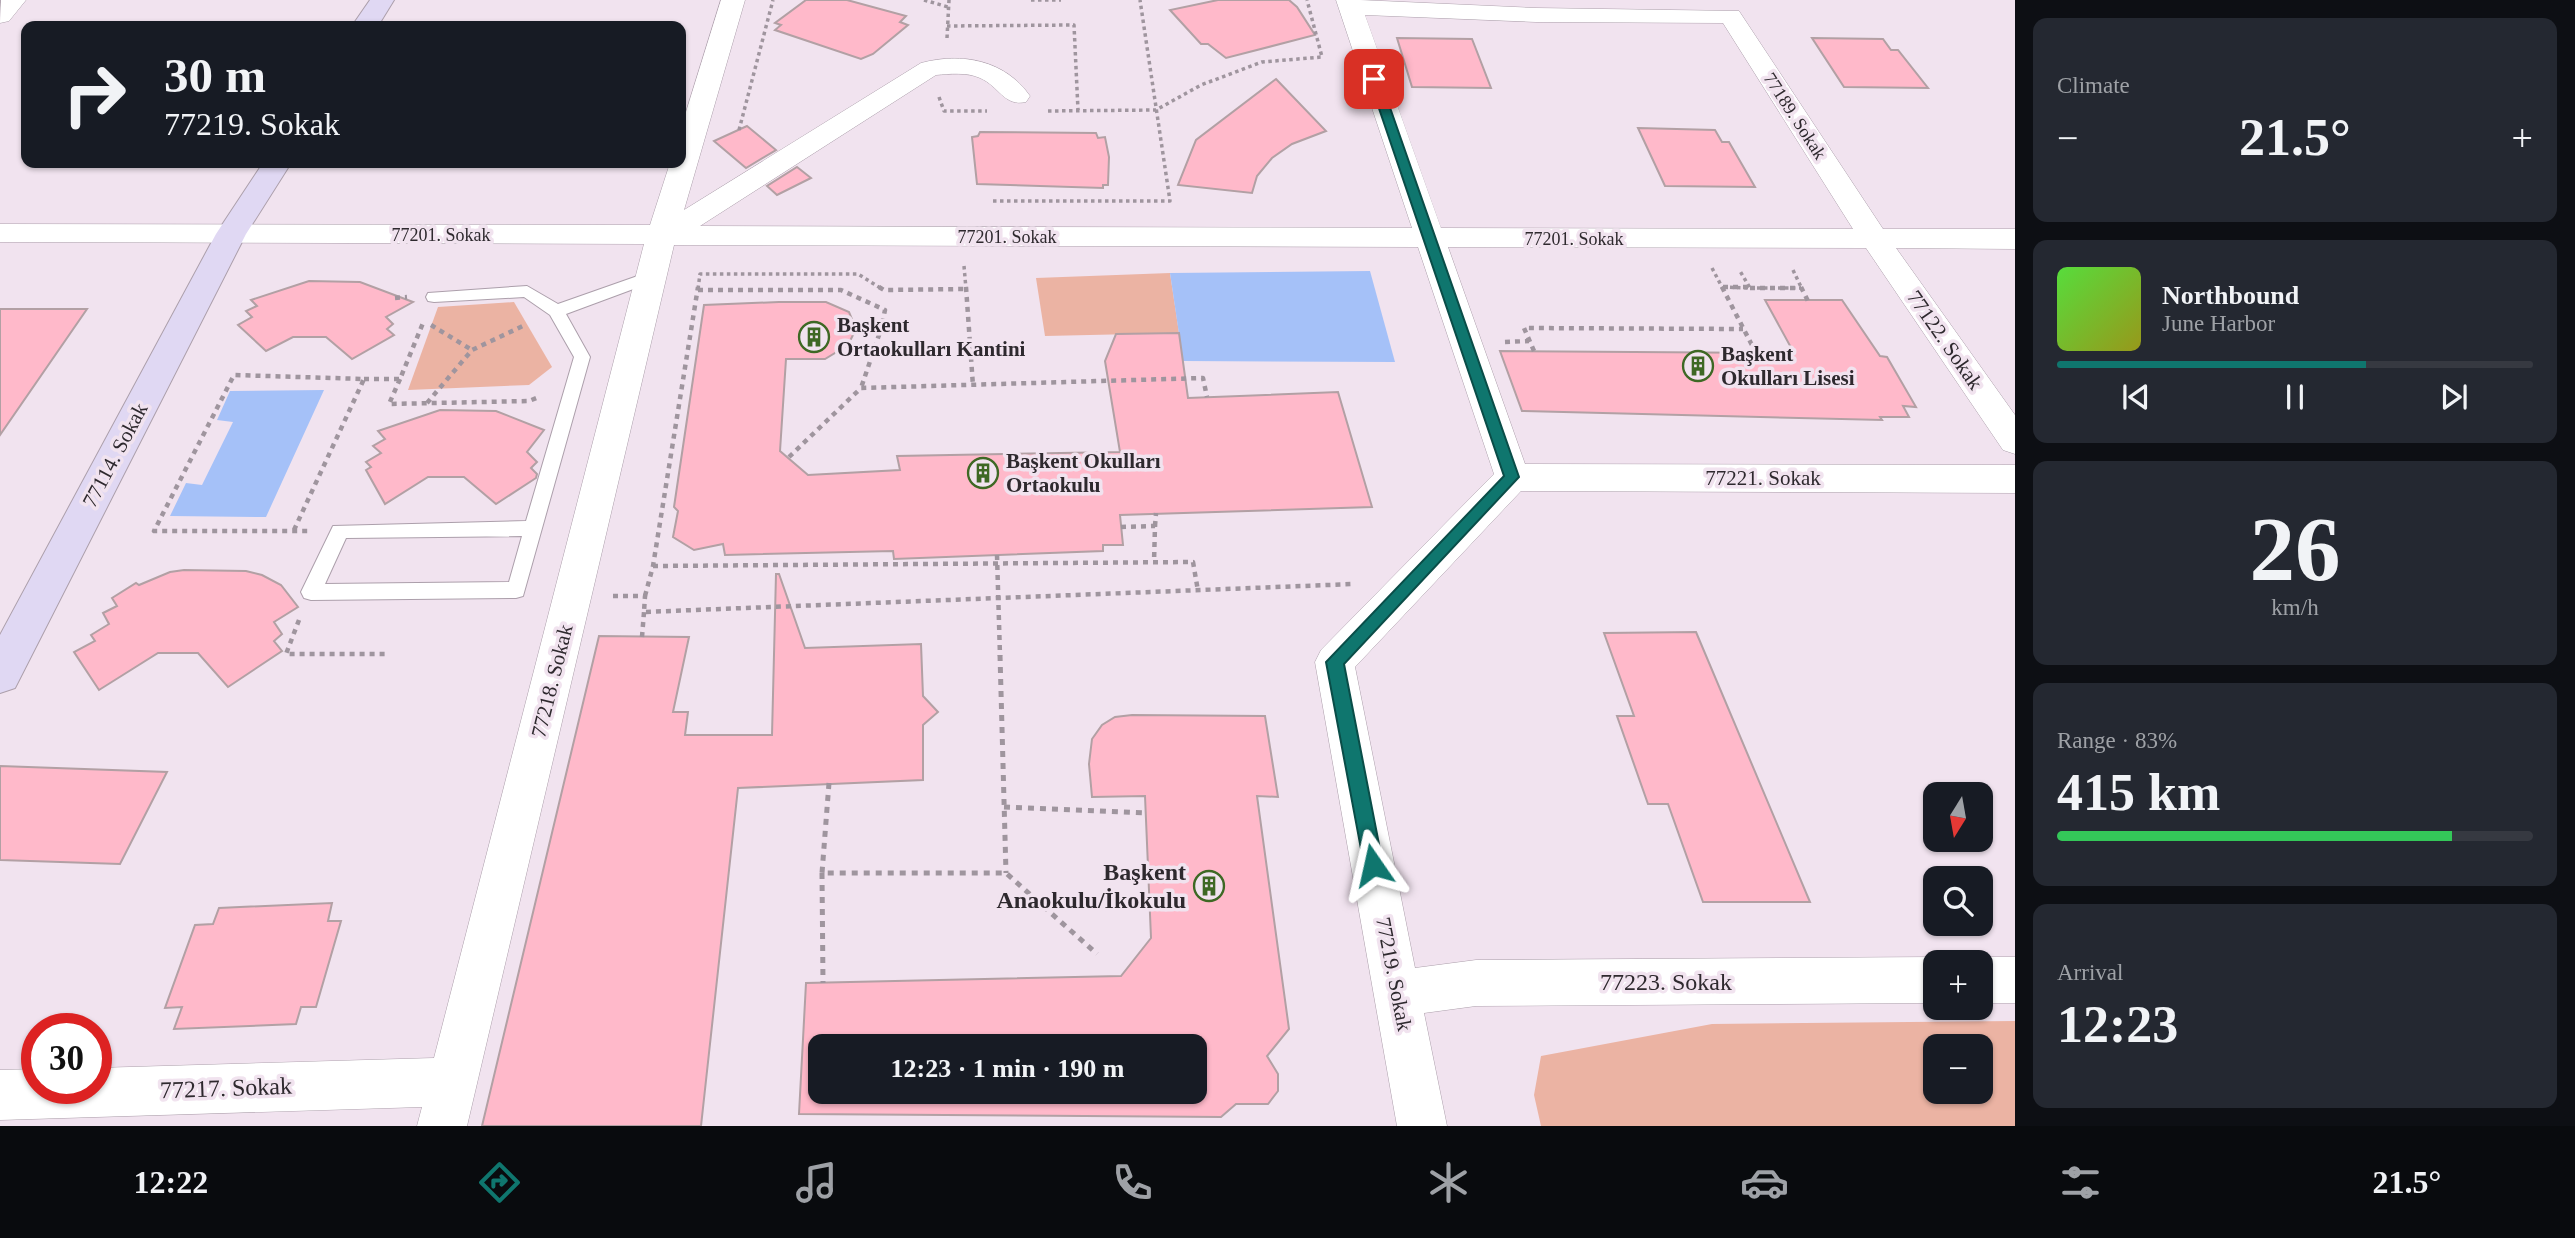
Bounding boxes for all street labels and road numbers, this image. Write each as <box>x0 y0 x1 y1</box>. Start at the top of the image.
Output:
street label: 77189. Sokak <box>1760 69 1830 163</box>
street label: 77201. Sokak <box>392 225 491 245</box>
street label: 77201. Sokak <box>958 227 1057 247</box>
street label: 77201. Sokak <box>1525 229 1624 249</box>
street label: 77122. Sokak <box>1902 286 1988 395</box>
street label: 77114. Sokak <box>77 398 153 511</box>
street label: 77221. Sokak <box>1705 466 1821 490</box>
street label: 77218. Sokak <box>526 622 578 740</box>
street label: 77219. Sokak <box>1371 915 1417 1033</box>
street label: 77223. Sokak <box>1600 969 1732 995</box>
street label: 77217. Sokak <box>160 1073 292 1103</box>

